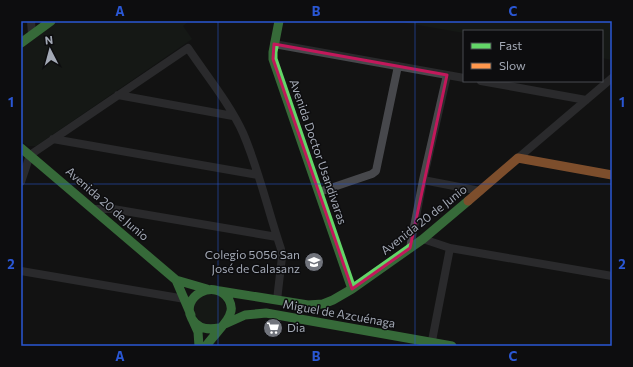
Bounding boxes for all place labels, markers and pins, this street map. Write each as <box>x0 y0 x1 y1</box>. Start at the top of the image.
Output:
place label: Colegio 5056 San José de Calasanz <box>205 247 300 276</box>
school or university icon: Colegio 5056 San José de Calasanz <box>303 251 325 273</box>
supermarket icon: Dia <box>262 317 284 339</box>
place label: Dia <box>287 320 305 334</box>

